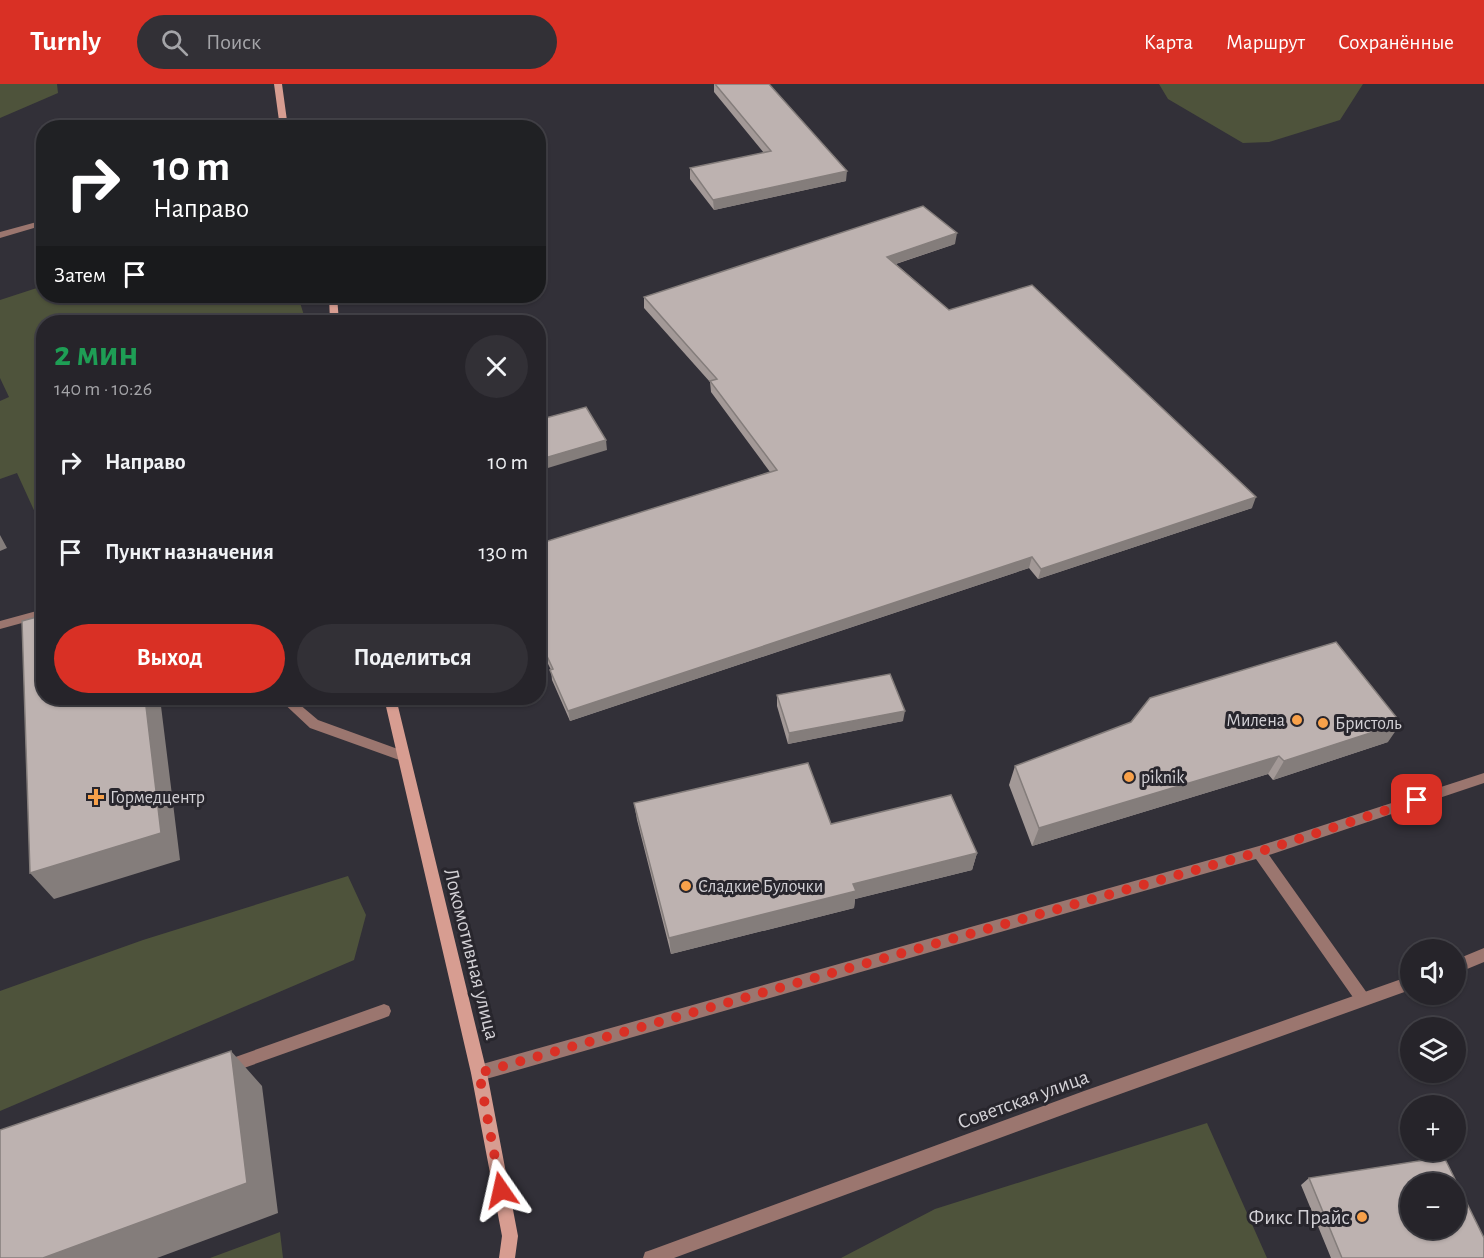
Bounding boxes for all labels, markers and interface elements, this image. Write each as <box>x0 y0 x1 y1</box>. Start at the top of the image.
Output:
search box <box>137 15 557 69</box>
icon: search <box>158 26 191 59</box>
text: Turnly <box>30 28 101 56</box>
text: Поиск <box>206 31 261 53</box>
text: Карта <box>1144 32 1193 53</box>
text: Маршрут <box>1226 32 1305 53</box>
text: Сохранённые <box>1338 32 1454 53</box>
icon: right <box>54 144 132 222</box>
text: 10 m <box>153 146 230 188</box>
text: Направо <box>153 195 249 222</box>
icon: arrive <box>118 258 151 291</box>
text: Затем <box>54 264 106 286</box>
button: close <box>465 335 528 398</box>
text: 2 мин <box>54 336 138 372</box>
text: 140 m · 10:26 <box>54 379 152 399</box>
icon: right <box>54 446 87 479</box>
text: Направо <box>105 451 186 473</box>
text: 10 m <box>488 451 528 473</box>
icon: arrive <box>54 536 87 569</box>
text: Пункт назначения <box>105 541 274 563</box>
text: 130 m <box>479 541 528 563</box>
button: Выход <box>54 624 285 693</box>
button: Поделиться <box>297 624 528 693</box>
place label: Милена <box>1226 712 1285 730</box>
marker: Милена <box>1290 713 1304 727</box>
place label: Бристоль <box>1335 715 1402 733</box>
marker: Бристоль <box>1316 716 1330 730</box>
place label: piknik <box>1141 769 1185 787</box>
marker: piknik <box>1122 770 1136 784</box>
pin <box>1391 774 1442 825</box>
icon: arrive <box>1400 783 1433 816</box>
marker: Гормедцентр <box>87 788 105 806</box>
place label: Гормедцентр <box>110 789 205 807</box>
street label: Локомотивная улица <box>440 866 503 1042</box>
place label: Сладкие Булочки <box>698 878 823 896</box>
marker: Сладкие Булочки <box>679 879 693 893</box>
map controls <box>1400 939 1466 1239</box>
button: sound <box>1400 939 1466 1005</box>
button: layers <box>1400 1017 1466 1083</box>
street label: Советская улица <box>955 1066 1092 1133</box>
button: + <box>1400 1095 1466 1161</box>
position arrow <box>469 1158 533 1222</box>
button: − <box>1400 1173 1466 1239</box>
place label: Фикс Прайс <box>1249 1207 1350 1228</box>
marker: Фикс Прайс <box>1355 1210 1369 1224</box>

